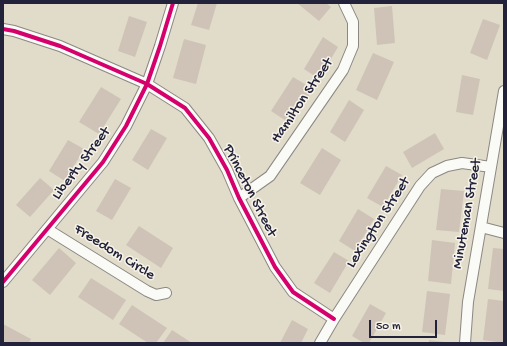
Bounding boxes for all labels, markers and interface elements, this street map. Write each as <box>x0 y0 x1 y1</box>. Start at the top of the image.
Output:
street label: Hamilton Street <box>268 55 338 147</box>
street label: Liberty Street <box>49 124 115 204</box>
street label: Princeton Street <box>218 142 280 240</box>
street label: Minuteman Street <box>449 158 487 270</box>
street label: Lexington Street <box>343 174 415 272</box>
street label: Freedom Circle <box>70 221 158 285</box>
scale bar <box>371 312 439 338</box>
text: 50 m <box>376 320 401 334</box>

